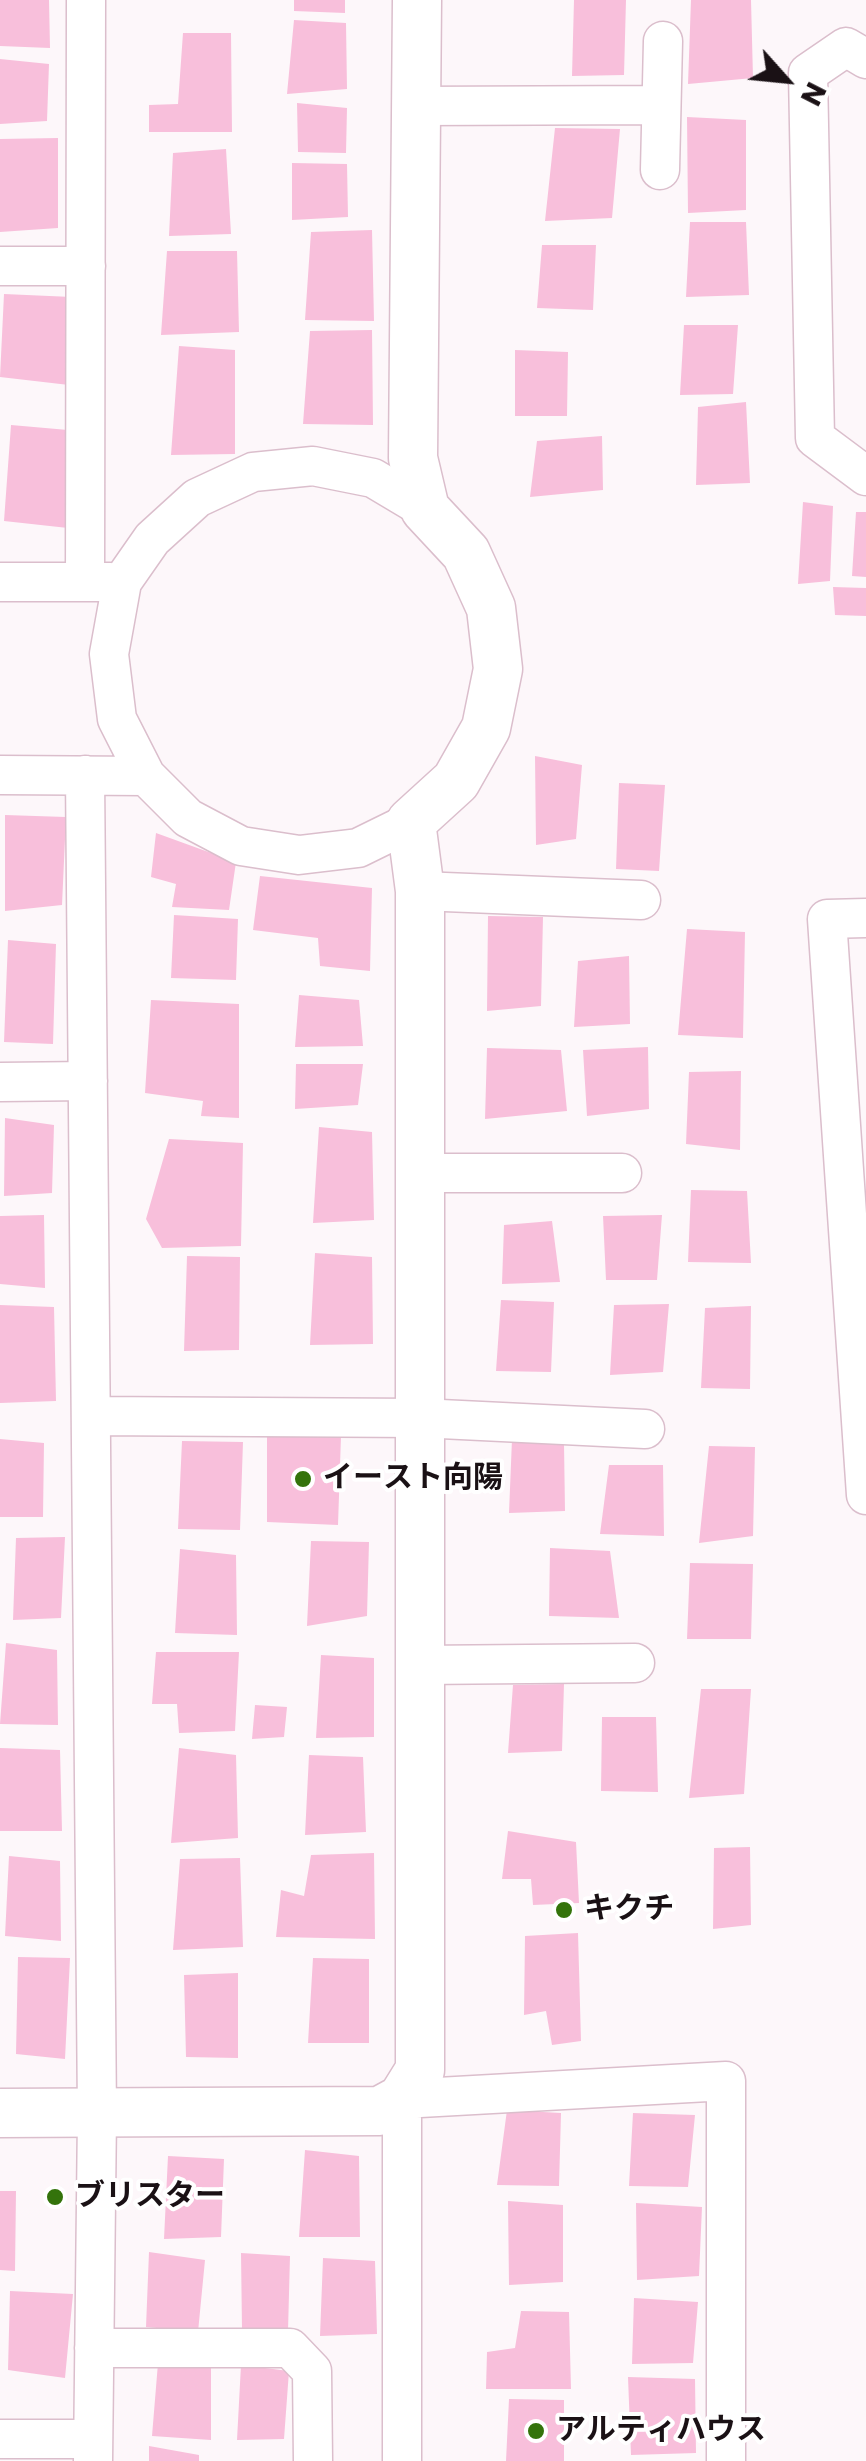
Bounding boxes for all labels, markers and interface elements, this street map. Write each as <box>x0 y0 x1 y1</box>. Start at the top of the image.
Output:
north arrow <box>736 30 836 130</box>
text: N <box>791 76 835 112</box>
place label: イースト向陽 <box>323 1461 503 1497</box>
marker: イースト向陽 <box>292 1468 314 1490</box>
place label: キクチ <box>584 1892 674 1928</box>
marker: キクチ <box>553 1899 575 1921</box>
place label: ブリスター <box>75 2179 225 2215</box>
marker: ブリスター <box>44 2186 66 2208</box>
place label: アルティハウス <box>556 2413 766 2449</box>
marker: アルティハウス <box>525 2420 547 2442</box>

